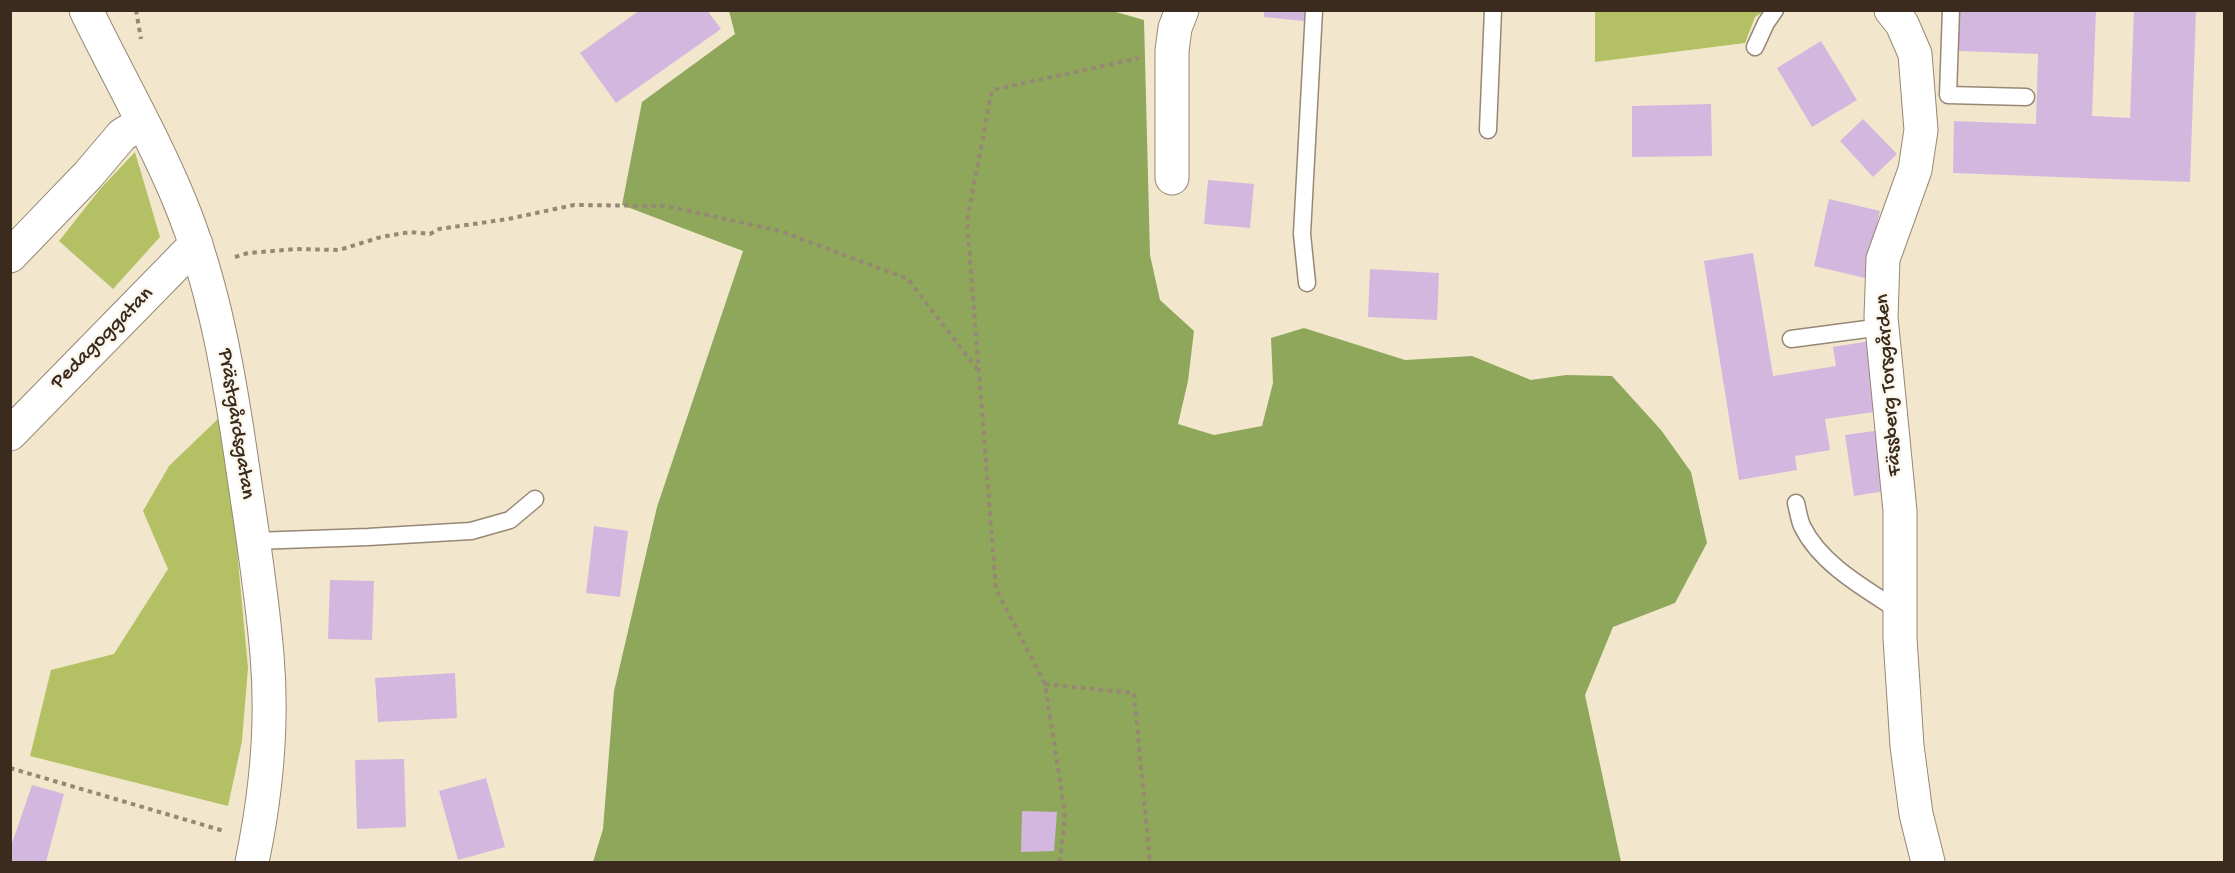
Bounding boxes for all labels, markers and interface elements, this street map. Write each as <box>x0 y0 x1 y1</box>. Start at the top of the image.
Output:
street label: Pedagoggatan <box>46 282 160 396</box>
street label: Fässberg Torsgården <box>1871 293 1909 477</box>
street label: Prästgårdsgatan <box>211 347 259 501</box>

